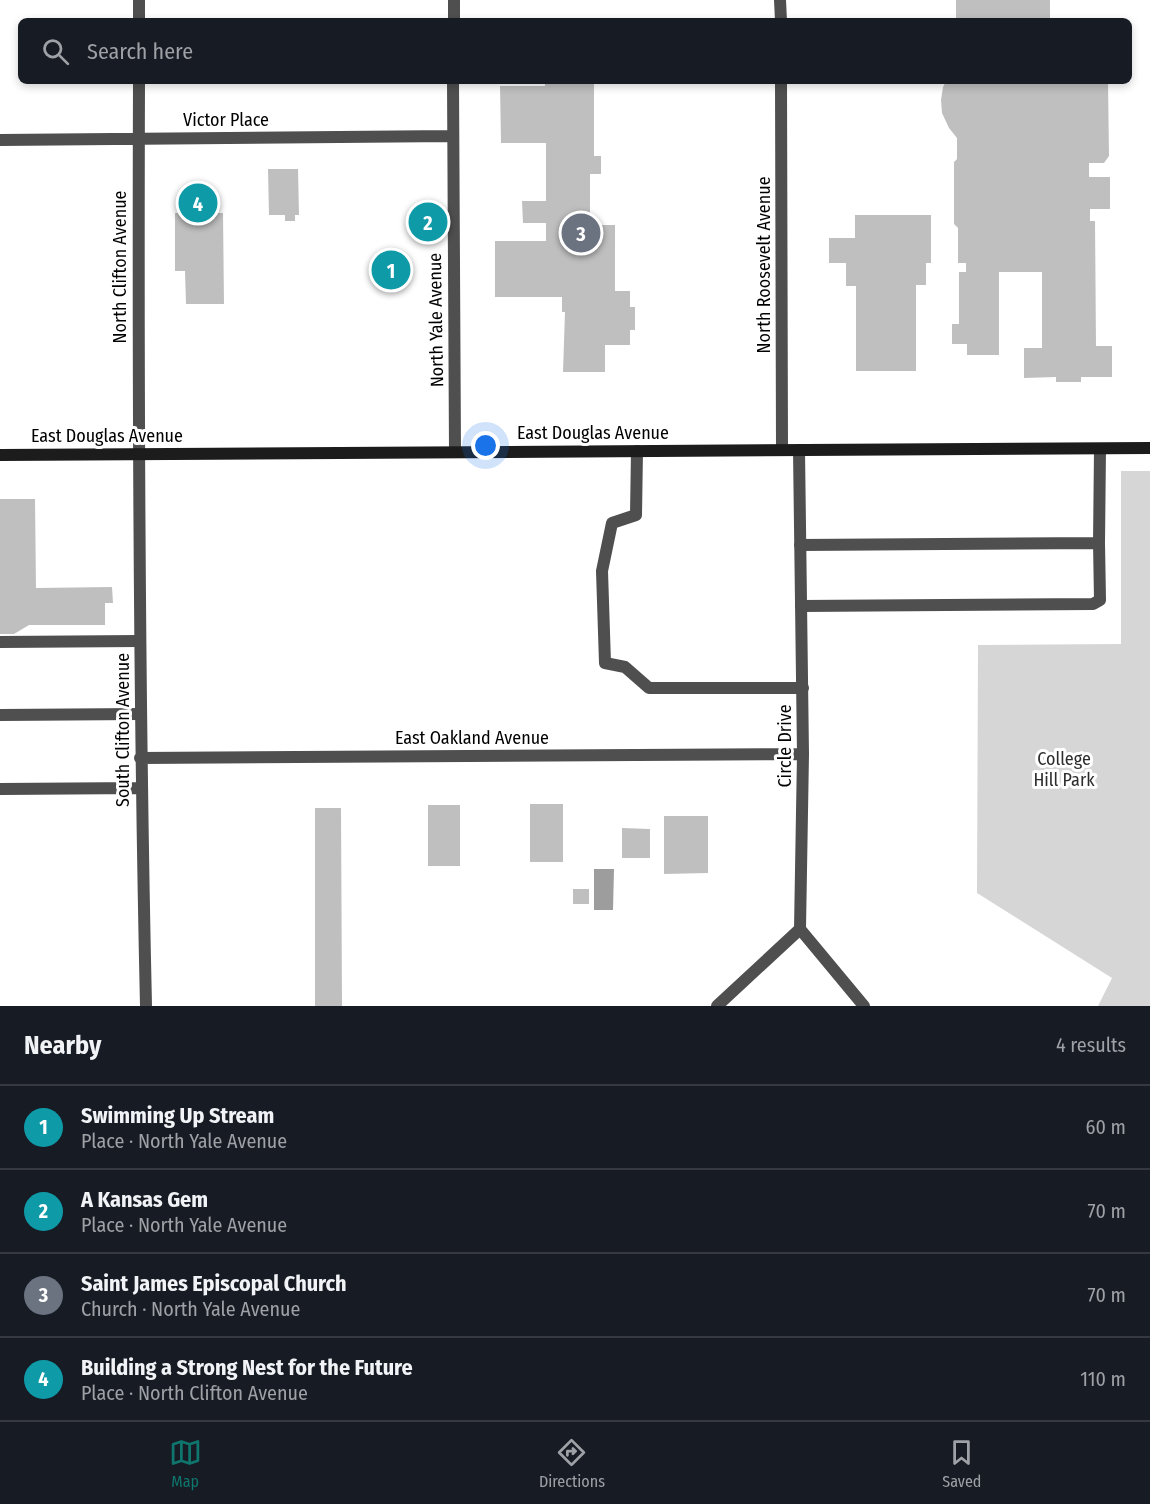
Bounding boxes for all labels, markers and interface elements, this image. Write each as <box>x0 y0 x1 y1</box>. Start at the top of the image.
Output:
search box <box>18 18 1132 84</box>
icon: search <box>39 35 72 68</box>
text: Search here <box>87 38 193 65</box>
street label: Victor Place <box>183 109 269 131</box>
street label: North Roosevelt Avenue <box>753 176 775 354</box>
pin: 4 <box>178 180 218 226</box>
street label: North Clifton Avenue <box>109 190 131 343</box>
pin: 2 <box>408 200 448 244</box>
pin: 3 <box>562 210 600 256</box>
pin: 1 <box>372 248 410 292</box>
street label: North Yale Avenue <box>424 253 448 387</box>
street label: East Douglas Avenue <box>517 422 669 444</box>
street label: East Douglas Avenue <box>31 425 183 447</box>
your location <box>471 431 500 460</box>
street label: South Clifton Avenue <box>112 653 134 807</box>
street label: Circle Drive <box>774 704 796 788</box>
street label: East Oakland Avenue <box>395 727 549 749</box>
park label: College Hill Park <box>1033 748 1095 791</box>
text: Nearby <box>24 1030 101 1061</box>
text: 4 results <box>1056 1033 1126 1057</box>
text: Swimming Up Stream <box>81 1102 274 1129</box>
text: 1 <box>39 1115 48 1139</box>
text: 60 m <box>1086 1115 1126 1139</box>
text: Place · North Yale Avenue <box>81 1129 287 1153</box>
text: A Kansas Gem <box>81 1186 208 1213</box>
text: 2 <box>39 1199 48 1223</box>
text: 70 m <box>1088 1199 1126 1223</box>
text: Place · North Yale Avenue <box>81 1213 287 1237</box>
text: Saint James Episcopal Church <box>81 1270 347 1297</box>
text: 3 <box>39 1283 48 1307</box>
text: 70 m <box>1088 1283 1126 1307</box>
text: Church · North Yale Avenue <box>81 1297 300 1321</box>
text: Building a Strong Nest for the Future <box>81 1354 413 1381</box>
text: 4 <box>38 1367 49 1391</box>
text: 110 m <box>1080 1367 1126 1391</box>
text: Place · North Clifton Avenue <box>81 1381 308 1405</box>
tab: Map <box>169 1436 202 1491</box>
tab: Directions <box>539 1436 605 1491</box>
tab: Saved <box>942 1436 981 1491</box>

